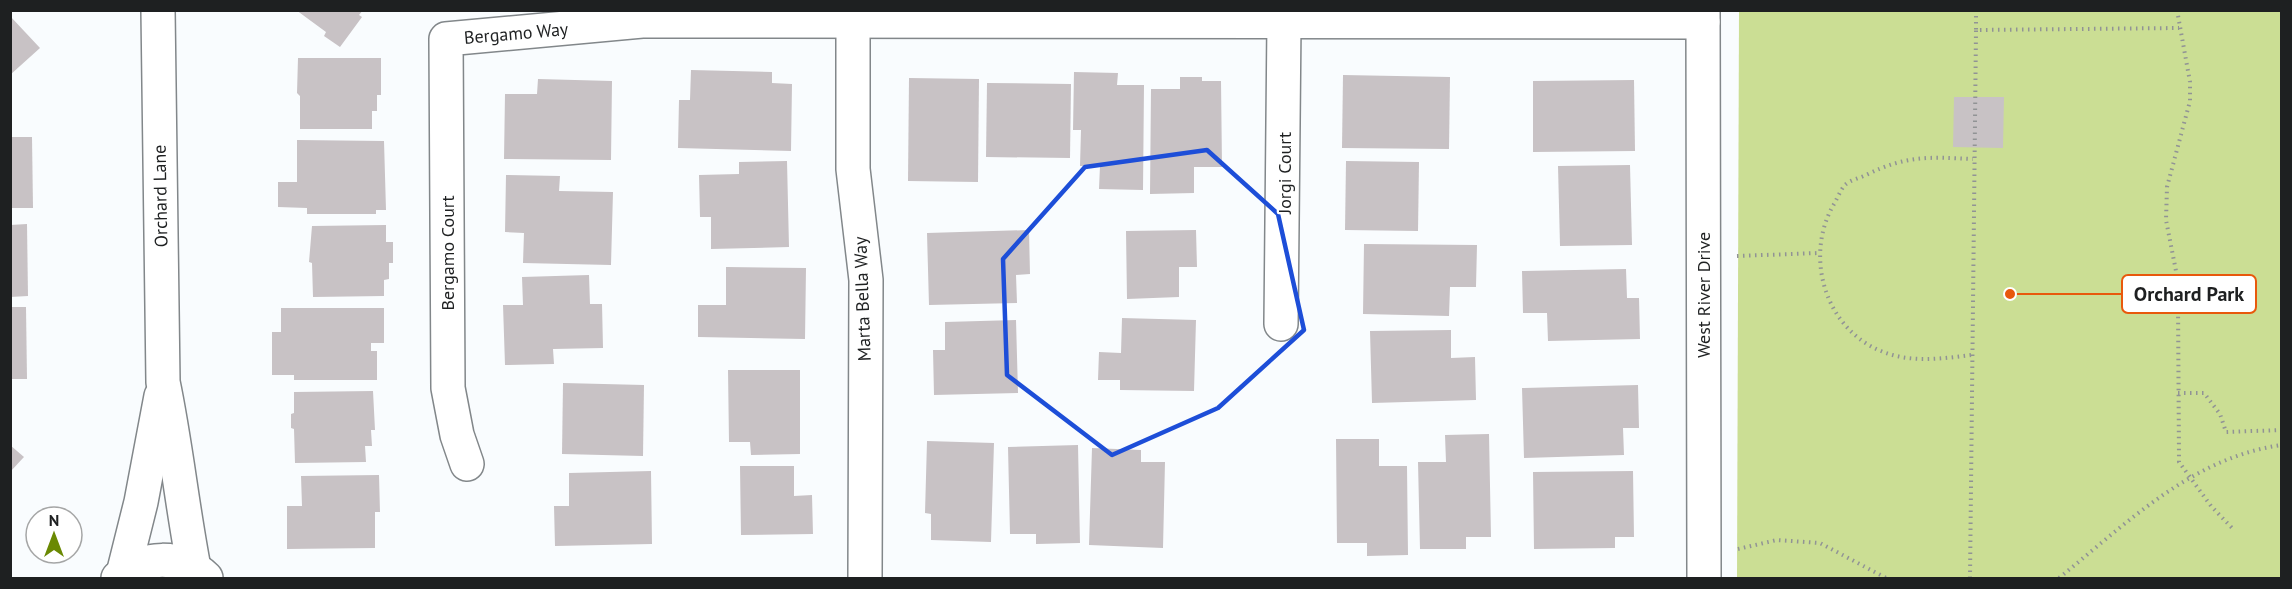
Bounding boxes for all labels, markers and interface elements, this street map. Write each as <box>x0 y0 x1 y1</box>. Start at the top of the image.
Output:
street label: Bergamo Way <box>463 17 570 49</box>
street label: Jorgi Court <box>1273 132 1296 215</box>
street label: Orchard Lane <box>148 144 172 248</box>
street label: Bergamo Court <box>436 195 459 311</box>
street label: West River Drive <box>1692 232 1715 358</box>
street label: Marta Bella Way <box>848 236 876 362</box>
callout: Orchard Park <box>2122 275 2256 313</box>
text: Orchard Park <box>2134 281 2244 307</box>
north arrow <box>24 505 84 565</box>
text: N <box>49 510 59 530</box>

